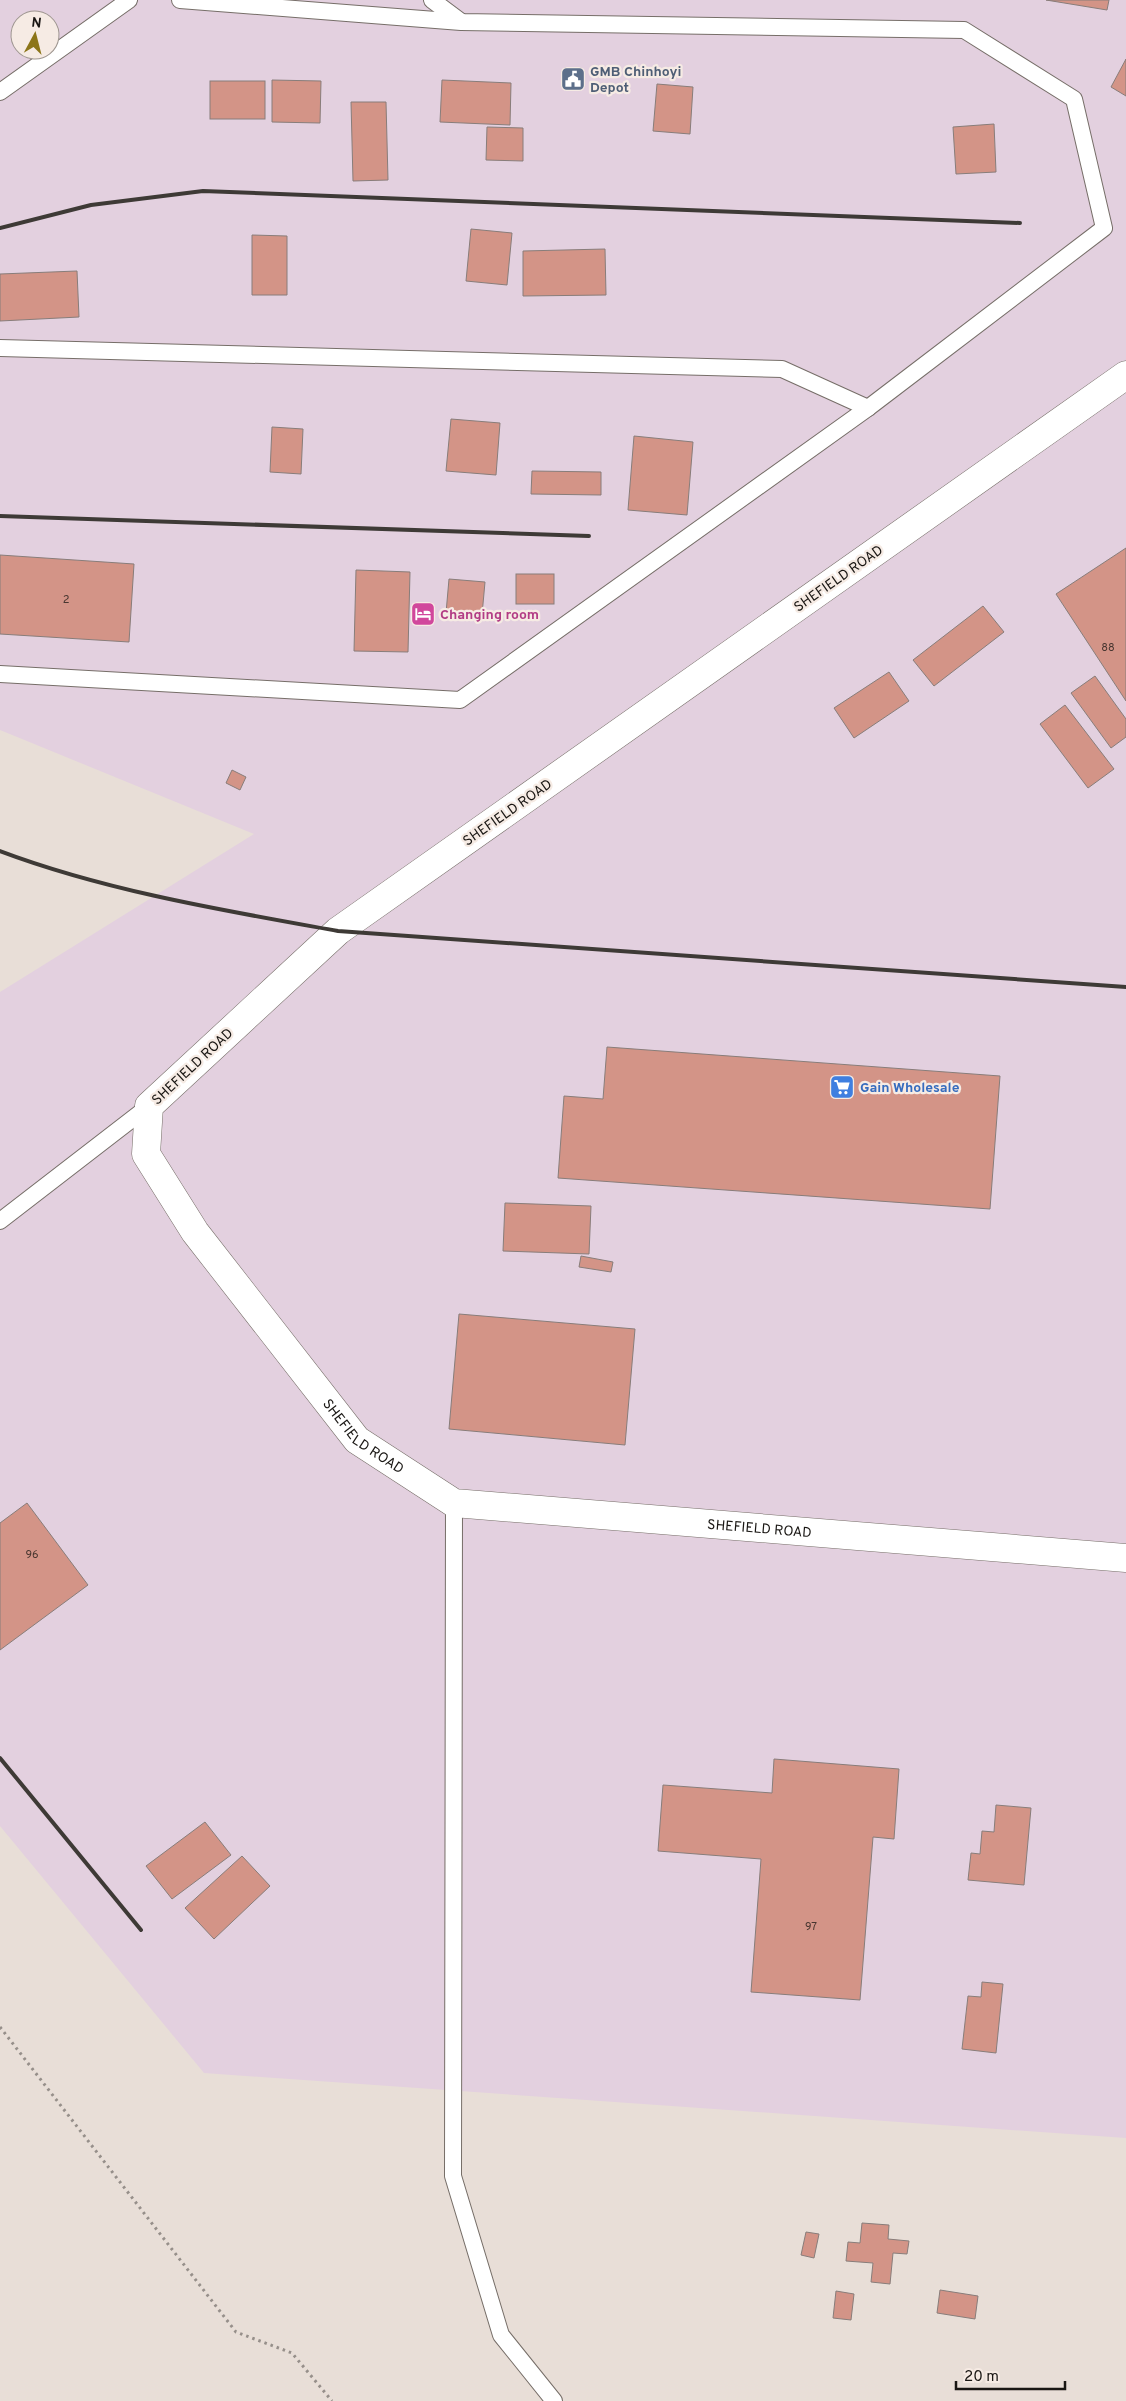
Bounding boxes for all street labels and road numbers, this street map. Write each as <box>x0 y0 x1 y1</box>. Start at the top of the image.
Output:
street label: SHEFIELD ROAD <box>791 542 887 616</box>
street label: SHEFIELD ROAD <box>460 776 556 850</box>
street label: SHEFIELD ROAD <box>149 1025 237 1109</box>
street label: SHEFIELD ROAD <box>318 1396 407 1478</box>
street label: SHEFIELD ROAD <box>706 1517 812 1542</box>

